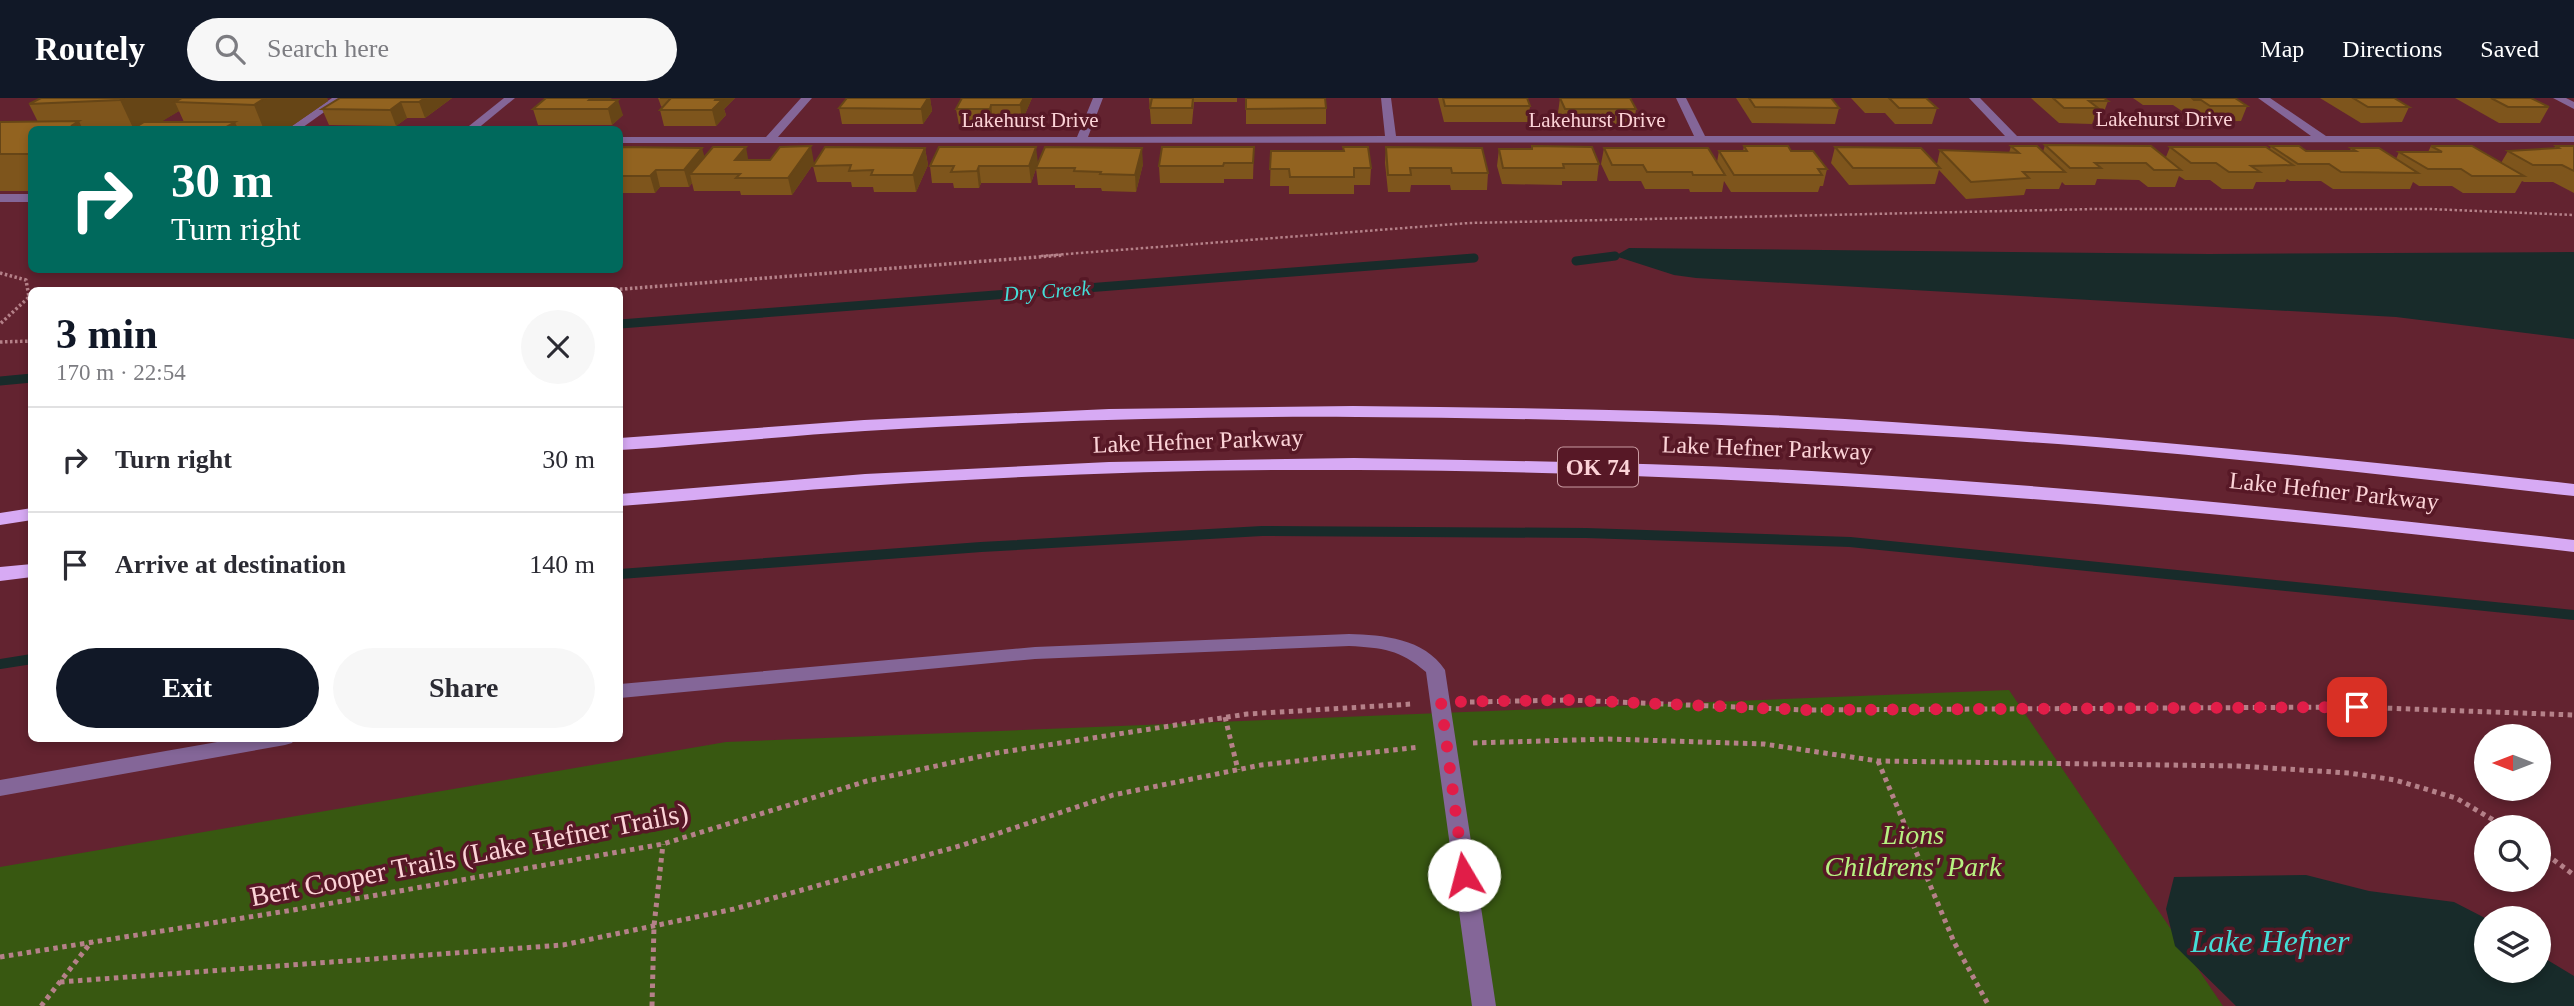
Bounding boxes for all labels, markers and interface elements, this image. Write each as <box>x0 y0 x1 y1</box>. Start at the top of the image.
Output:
search box <box>187 18 677 81</box>
icon: search <box>211 30 249 68</box>
text: Routely <box>35 31 145 67</box>
text: Search here <box>267 34 389 63</box>
text: Map <box>2260 36 2304 62</box>
text: Directions <box>2342 36 2442 62</box>
text: Saved <box>2480 36 2539 62</box>
street label: Lakehurst Drive <box>2095 107 2233 131</box>
street label: Lakehurst Drive <box>961 108 1099 132</box>
street label: Lakehurst Drive <box>1528 108 1666 132</box>
text: 30 m <box>171 153 273 208</box>
icon: right <box>56 154 147 245</box>
text: Turn right <box>171 211 301 247</box>
water label: Dry Creek <box>1002 276 1092 306</box>
button: close <box>521 310 595 384</box>
text: 3 min <box>56 311 158 357</box>
text: 170 m · 22:54 <box>56 360 186 385</box>
street label: Lake Hefner Parkway <box>1092 424 1304 458</box>
street label: Lake Hefner Parkway <box>1661 431 1873 465</box>
icon: right <box>56 441 94 479</box>
text: Turn right <box>115 445 232 474</box>
text: 30 m <box>542 445 595 474</box>
road number: OK 74 <box>1558 448 1638 486</box>
street label: Lake Hefner Parkway <box>2228 467 2440 515</box>
icon: arrive <box>56 546 94 584</box>
text: Arrive at destination <box>115 550 346 579</box>
text: 140 m <box>529 550 595 579</box>
button: Exit <box>56 648 319 728</box>
button: Share <box>333 648 595 728</box>
pin <box>2327 677 2387 737</box>
icon: arrive <box>2338 688 2376 726</box>
north arrow <box>2474 724 2552 802</box>
map controls <box>2474 724 2551 983</box>
street label: Bert Cooper Trails (Lake Hefner Trails) <box>247 797 691 912</box>
button: search <box>2474 815 2551 892</box>
park label: Lions Childrens' Park <box>1825 819 2002 882</box>
position arrow <box>1427 838 1501 912</box>
button: layers <box>2474 906 2551 983</box>
water label: Lake Hefner <box>2189 923 2350 959</box>

